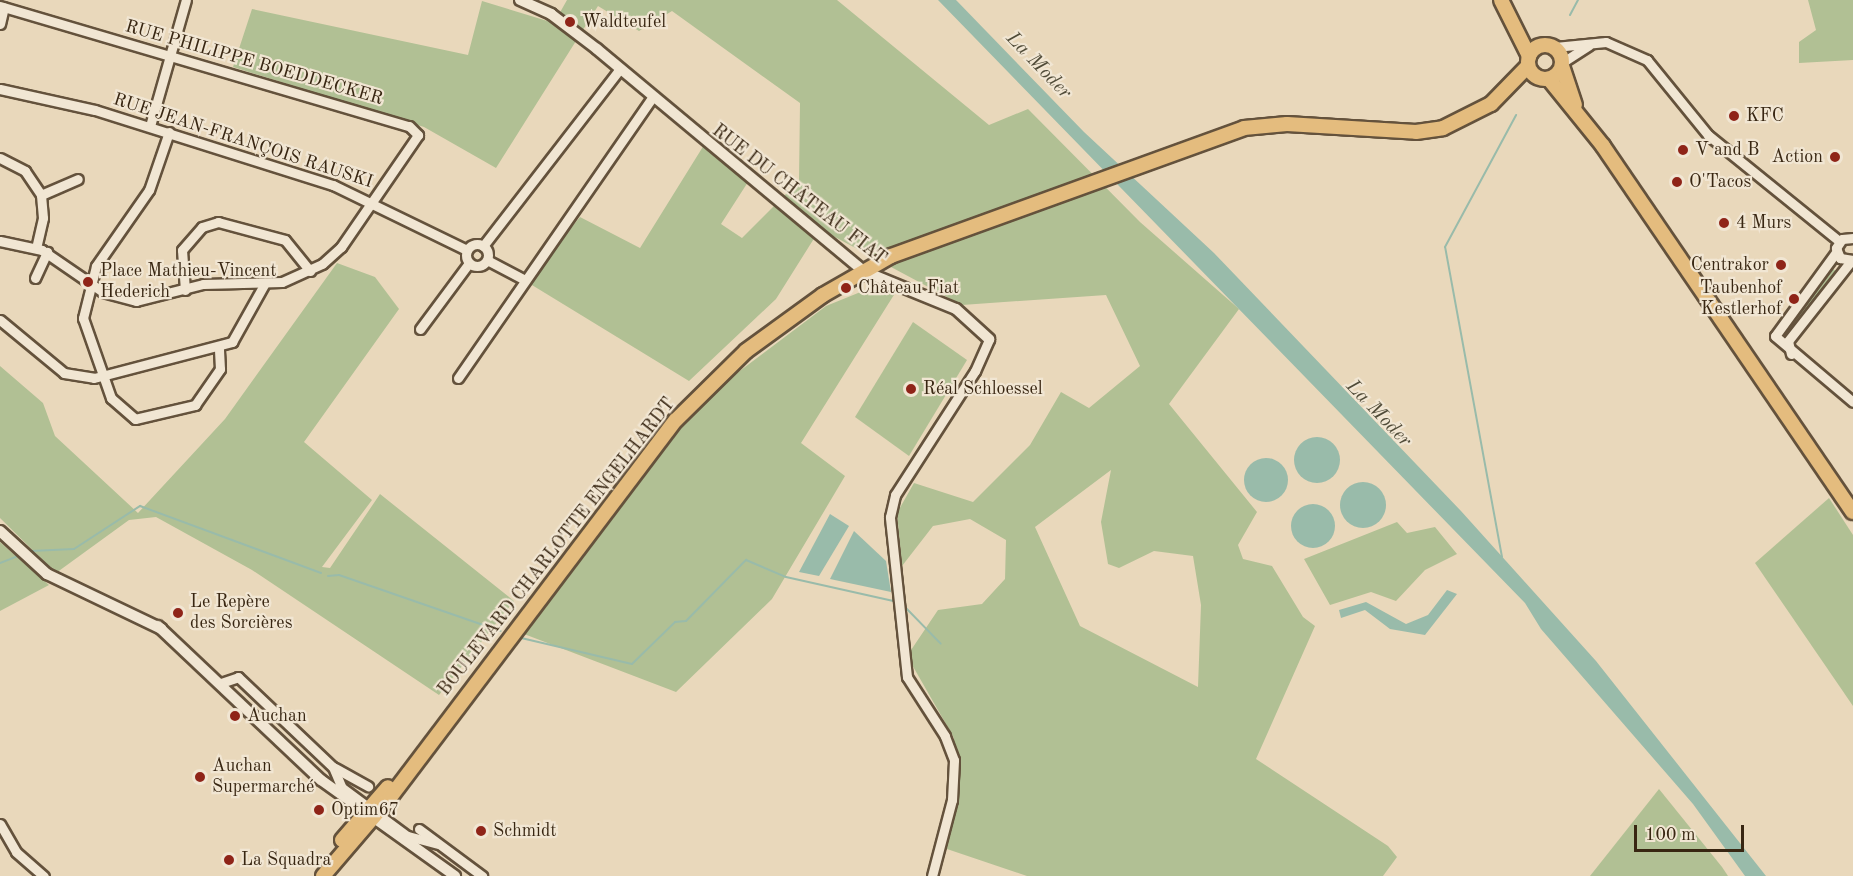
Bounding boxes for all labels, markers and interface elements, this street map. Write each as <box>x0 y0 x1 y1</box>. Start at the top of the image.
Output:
place label: Waldteufel <box>582 11 666 33</box>
marker: Waldteufel <box>563 15 577 29</box>
street label: RUE PHILIPPE BOEDDECKER <box>123 16 385 110</box>
water label: La Moder <box>1000 27 1076 105</box>
street label: RUE JEAN-FRANÇOIS RAUSKI <box>110 89 376 193</box>
place label: KFC <box>1746 105 1784 127</box>
marker: KFC <box>1727 109 1741 123</box>
street label: RUE DU CHÂTEAU FIAT <box>707 120 891 270</box>
place label: V and B <box>1695 139 1759 161</box>
marker: V and B <box>1676 143 1690 157</box>
place label: Action <box>1772 146 1823 168</box>
marker: Action <box>1828 150 1842 164</box>
place label: O'Tacos <box>1689 171 1751 193</box>
marker: O'Tacos <box>1670 175 1684 189</box>
place label: 4 Murs <box>1736 212 1791 234</box>
marker: 4 Murs <box>1717 216 1731 230</box>
place label: Centrakor <box>1691 254 1769 276</box>
marker: Centrakor <box>1774 258 1788 272</box>
place label: Place Mathieu-Vincent Hederich <box>100 261 276 304</box>
marker: Place Mathieu-Vincent Hederich <box>81 275 95 289</box>
place label: Château Fiat <box>858 277 959 299</box>
place label: Taubenhof Kestlerhof <box>1700 278 1782 320</box>
marker: Château Fiat <box>839 281 853 295</box>
marker: Taubenhof Kestlerhof <box>1787 292 1801 306</box>
water label: La Moder <box>1340 375 1416 453</box>
place label: Réal Schloessel <box>923 378 1043 400</box>
marker: Réal Schloessel <box>904 382 918 396</box>
street label: BOULEVARD CHARLOTTE ENGELHARDT <box>434 394 680 700</box>
place label: Le Repère des Sorcières <box>190 592 292 634</box>
marker: Le Repère des Sorcières <box>171 606 185 620</box>
place label: Auchan <box>247 705 307 727</box>
marker: Auchan <box>228 709 242 723</box>
place label: Auchan Supermarché <box>212 756 314 798</box>
marker: Auchan Supermarché <box>193 770 207 784</box>
place label: Optim67 <box>331 799 399 821</box>
marker: Optim67 <box>312 803 326 817</box>
scale bar <box>1637 813 1746 851</box>
place label: Schmidt <box>493 820 557 842</box>
marker: Schmidt <box>474 824 488 838</box>
text: 100 m <box>1645 826 1696 844</box>
place label: La Squadra <box>241 849 331 871</box>
marker: La Squadra <box>222 853 236 867</box>

